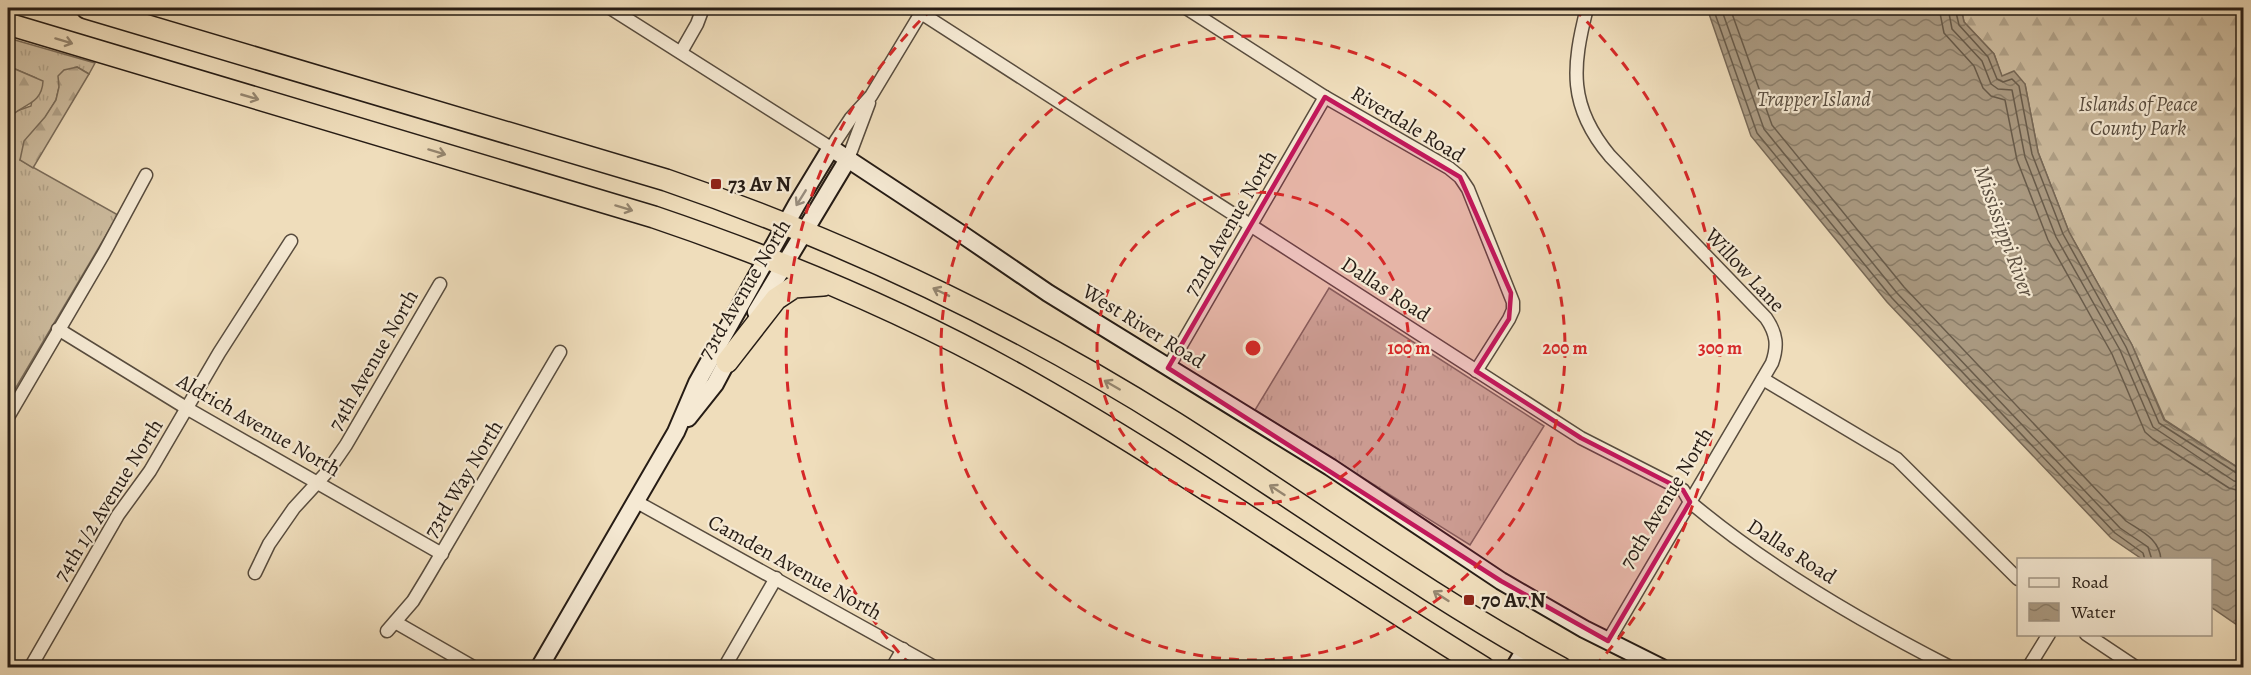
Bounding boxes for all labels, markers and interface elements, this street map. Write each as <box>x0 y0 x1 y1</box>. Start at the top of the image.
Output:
one-way arrow <box>54 36 73 47</box>
street label: Riverdale Road <box>1346 79 1471 169</box>
park label: Trapper Island <box>1757 85 1871 113</box>
park label: Islands of Peace County Park <box>2079 90 2198 142</box>
one-way arrow <box>241 92 260 103</box>
street label: 72nd Avenue North <box>1177 145 1283 301</box>
one-way arrow <box>428 147 447 158</box>
water label: Mississippi River <box>1966 161 2042 302</box>
place label: 73 Av N <box>728 170 791 198</box>
marker: 73 Av N <box>709 177 723 191</box>
one-way arrow <box>794 190 807 207</box>
one-way arrow <box>614 203 633 214</box>
street label: 73rd Avenue North <box>691 214 797 364</box>
street label: Willow Lane <box>1698 221 1791 318</box>
street label: Dallas Road <box>1336 250 1437 329</box>
street label: West River Road <box>1076 277 1211 375</box>
street label: 74th Avenue North <box>321 284 425 436</box>
one-way arrow <box>932 286 950 298</box>
text: 100 m <box>1388 336 1430 360</box>
text: 200 m <box>1542 336 1588 360</box>
text: 300 m <box>1698 336 1742 360</box>
centre of rings <box>1243 338 1263 358</box>
street label: Aldrich Avenue North <box>171 366 346 483</box>
one-way arrow <box>1104 379 1121 391</box>
street label: 74th 1/2 Avenue North <box>47 413 169 587</box>
street label: 73rd Way North <box>417 415 509 543</box>
street label: 70th Avenue North <box>1613 422 1719 574</box>
one-way arrow <box>1269 483 1286 495</box>
street label: Camden Avenue North <box>703 508 887 626</box>
street label: Dallas Road <box>1742 512 1843 591</box>
legend <box>2017 558 2212 636</box>
text: Road <box>2071 570 2109 594</box>
place label: 70 Av N <box>1481 586 1546 614</box>
one-way arrow <box>1432 589 1449 602</box>
marker: 70 Av N <box>1462 593 1476 607</box>
text: Water <box>2070 600 2116 624</box>

